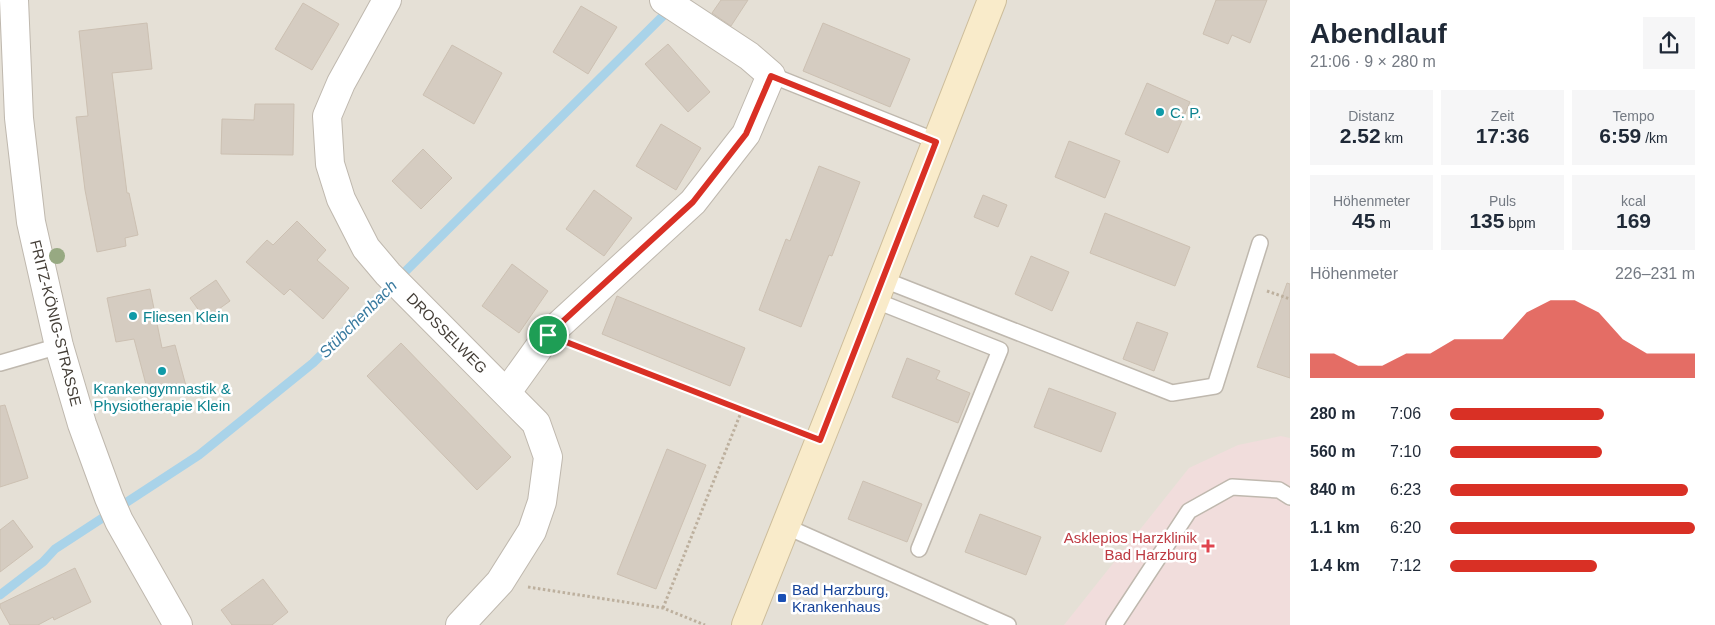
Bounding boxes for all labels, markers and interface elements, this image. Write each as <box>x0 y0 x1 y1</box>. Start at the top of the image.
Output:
button: share <box>1643 17 1695 69</box>
text: Abendlauf <box>1310 18 1447 49</box>
text: 21:06 · 9 × 280 m <box>1310 53 1436 70</box>
place label: C. P. <box>1170 104 1201 121</box>
marker: C. P. <box>1154 106 1166 118</box>
text: Distanz <box>1348 108 1395 124</box>
text: Zeit <box>1491 108 1514 124</box>
text: Tempo <box>1612 108 1655 124</box>
text: 2.52 <box>1340 124 1381 147</box>
text: 17:36 <box>1476 124 1529 147</box>
text: 6:59 <box>1599 124 1641 147</box>
text: km <box>1381 130 1403 146</box>
text: /km <box>1641 130 1668 146</box>
text: Höhenmeter <box>1333 193 1410 209</box>
text: Puls <box>1489 193 1516 209</box>
text: kcal <box>1621 193 1646 209</box>
text: 45 <box>1352 209 1375 232</box>
text: 135 <box>1469 209 1504 232</box>
text: 169 <box>1616 209 1651 232</box>
text: m <box>1375 215 1391 231</box>
text: bpm <box>1504 215 1536 231</box>
street label: FRITZ-KÖNIG-STRASSE <box>27 238 85 408</box>
text: Höhenmeter <box>1310 265 1398 282</box>
text: 226–231 m <box>1615 265 1695 282</box>
water label: Stübchenbach <box>316 277 400 361</box>
street label: DROSSELWEG <box>403 289 491 377</box>
place label: Fliesen Klein <box>143 308 229 325</box>
marker: Fliesen Klein <box>127 310 139 322</box>
pin <box>527 314 569 356</box>
icon: arrive <box>534 321 562 349</box>
marker: Krankengymnastik & Physiotherapie Klein <box>156 365 168 377</box>
place label: Krankengymnastik & Physiotherapie Klein <box>93 380 231 414</box>
text: 280 m <box>1310 405 1355 422</box>
text: 7:06 <box>1390 405 1421 422</box>
text: 560 m <box>1310 443 1355 460</box>
text: 7:10 <box>1390 443 1421 460</box>
text: 840 m <box>1310 481 1355 498</box>
text: 6:23 <box>1390 481 1421 498</box>
text: 1.1 km <box>1310 519 1360 536</box>
text: 6:20 <box>1390 519 1421 536</box>
place label: Asklepios Harzklinik Bad Harzburg <box>1064 529 1197 563</box>
marker: Asklepios Harzklinik Bad Harzburg <box>1201 539 1215 553</box>
text: 1.4 km <box>1310 557 1360 574</box>
text: 7:12 <box>1390 557 1421 574</box>
place label: Bad Harzburg, Krankenhaus <box>792 581 889 615</box>
marker: Bad Harzburg, Krankenhaus <box>776 592 788 604</box>

